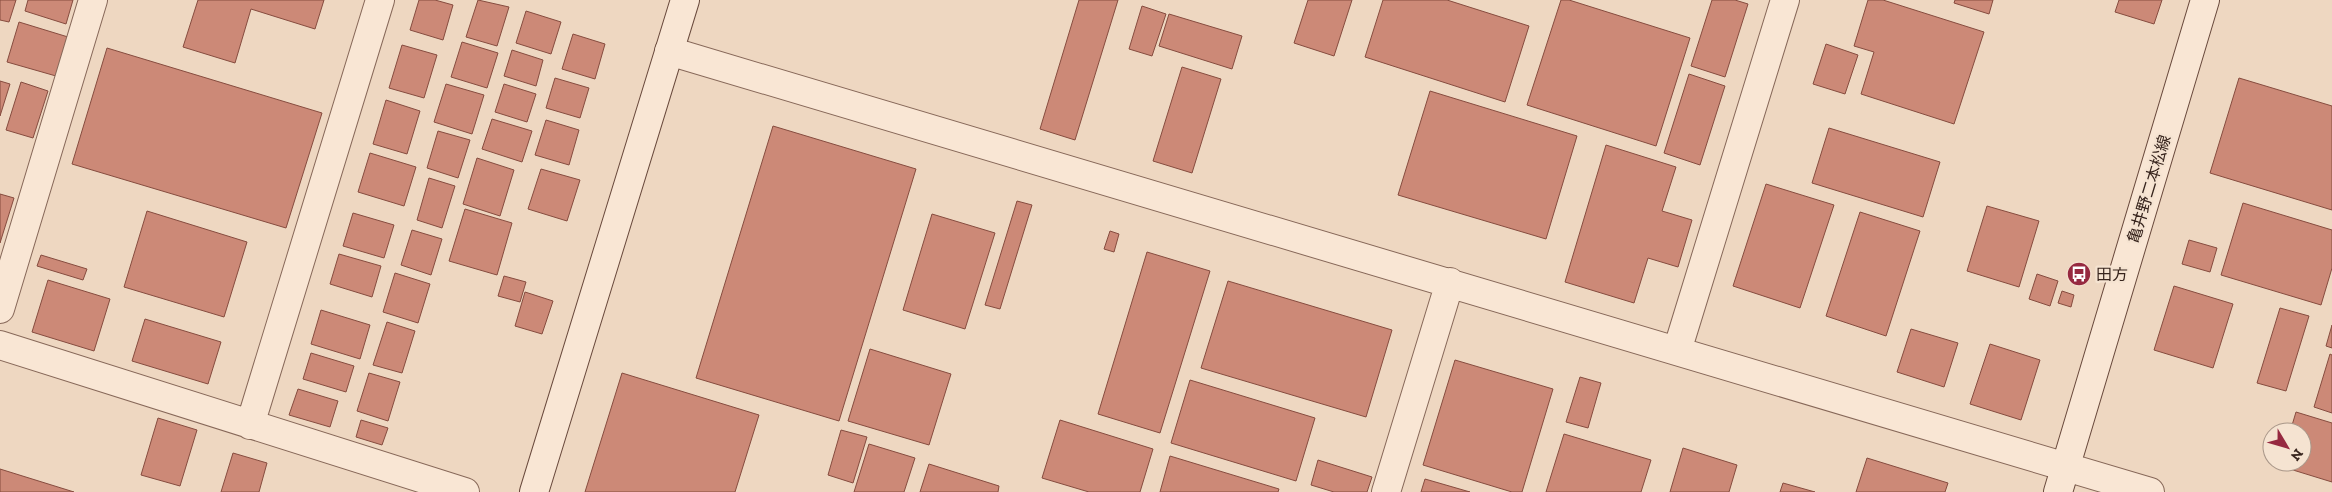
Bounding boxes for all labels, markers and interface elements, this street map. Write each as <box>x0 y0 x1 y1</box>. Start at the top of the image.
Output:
street label: 亀井野二本松線 <box>2124 133 2174 245</box>
bus stop icon: 田方 <box>2066 261 2092 287</box>
place label: 田方 <box>2096 265 2128 284</box>
north arrow <box>2262 422 2312 472</box>
text: N <box>2287 445 2307 464</box>

